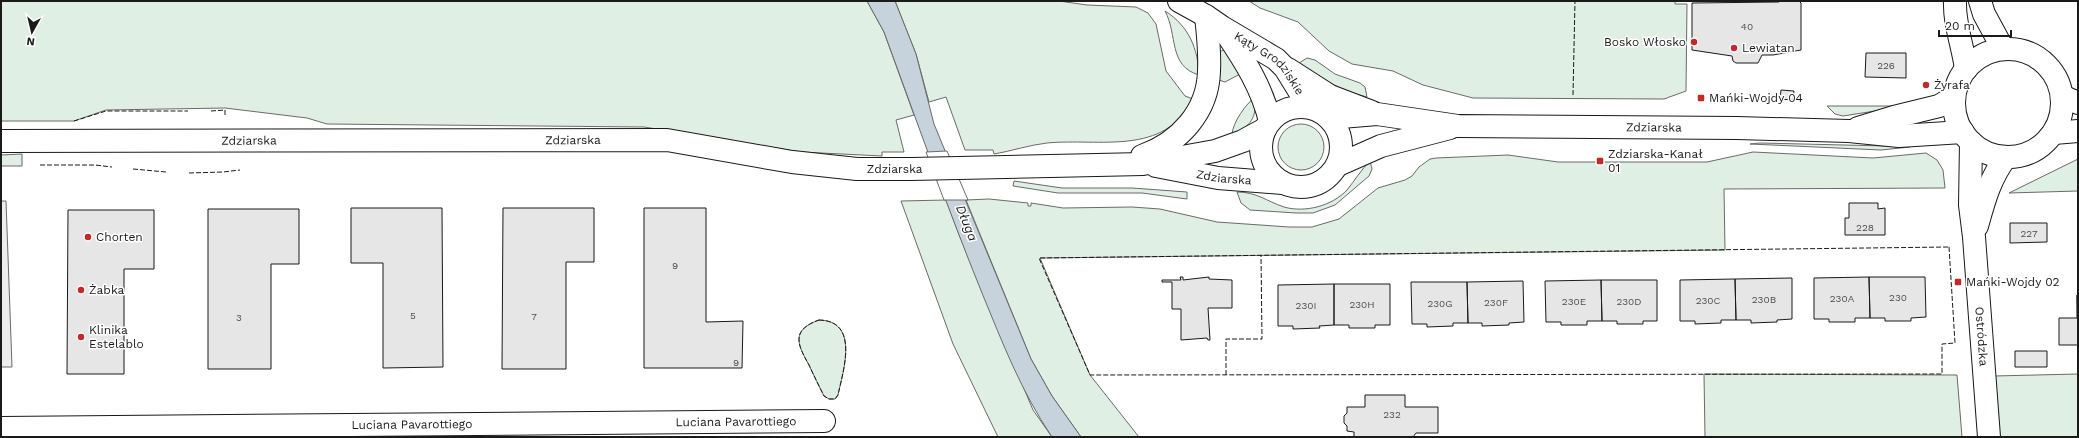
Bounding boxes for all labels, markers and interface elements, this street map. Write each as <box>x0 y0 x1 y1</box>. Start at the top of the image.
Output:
north arrow <box>12 12 52 52</box>
scale bar <box>1939 12 2011 38</box>
text: 20 m <box>1945 19 1975 33</box>
house number: 40 <box>1741 21 1753 32</box>
street label: Kąty Grodziskie <box>1232 29 1307 98</box>
text: N <box>26 34 36 48</box>
place label: Bosko Włosko <box>1604 35 1686 49</box>
marker: Bosko Włosko <box>1689 37 1699 47</box>
place label: Lewiatan <box>1742 41 1795 55</box>
marker: Lewiatan <box>1729 43 1739 53</box>
house number: 226 <box>1877 60 1895 71</box>
place label: Żyrafa <box>1934 78 1970 92</box>
marker: Żyrafa <box>1921 80 1931 90</box>
place label: Mańki-Wojdy 04 <box>1709 91 1803 105</box>
marker: Mańki-Wojdy 04 <box>1696 93 1706 103</box>
street label: Zdziarska <box>1626 120 1682 135</box>
street label: Zdziarska <box>545 133 601 147</box>
street label: Zdziarska <box>221 134 277 148</box>
place label: Zdziarska-Kanał 01 <box>1608 147 1703 175</box>
marker: Zdziarska-Kanał 01 <box>1595 156 1605 166</box>
street label: Zdziarska <box>867 162 923 176</box>
street label: Zdziarska <box>1195 167 1252 188</box>
water label: Długa <box>953 203 981 243</box>
house number: 228 <box>1856 222 1874 233</box>
house number: 227 <box>2020 228 2038 239</box>
place label: Chorten <box>96 230 143 244</box>
marker: Chorten <box>83 232 93 242</box>
house number: 9 <box>672 260 678 271</box>
place label: Mańki-Wojdy 02 <box>1966 275 2060 289</box>
marker: Mańki-Wojdy 02 <box>1953 277 1963 287</box>
place label: Żabka <box>89 283 125 297</box>
marker: Żabka <box>76 285 86 295</box>
house number: 230 <box>1889 292 1907 303</box>
house number: 230A <box>1830 293 1855 304</box>
house number: 230B <box>1752 294 1776 305</box>
house number: 230C <box>1696 295 1721 306</box>
house number: 230E <box>1562 296 1586 307</box>
house number: 230D <box>1616 296 1642 307</box>
house number: 230F <box>1484 297 1508 308</box>
house number: 230G <box>1427 298 1453 309</box>
house number: 230H <box>1349 299 1375 310</box>
house number: 230I <box>1296 300 1316 311</box>
street label: Ostródzka <box>1972 306 1991 367</box>
house number: 5 <box>410 310 416 321</box>
house number: 7 <box>531 311 537 322</box>
house number: 3 <box>236 312 242 323</box>
place label: Klinika Estelablo <box>89 323 144 351</box>
marker: Klinika Estelablo <box>76 332 86 342</box>
house number: 9 <box>733 357 739 368</box>
house number: 232 <box>1383 409 1401 420</box>
street label: Luciana Pavarottiego <box>675 414 796 429</box>
street label: Luciana Pavarottiego <box>351 417 472 432</box>

